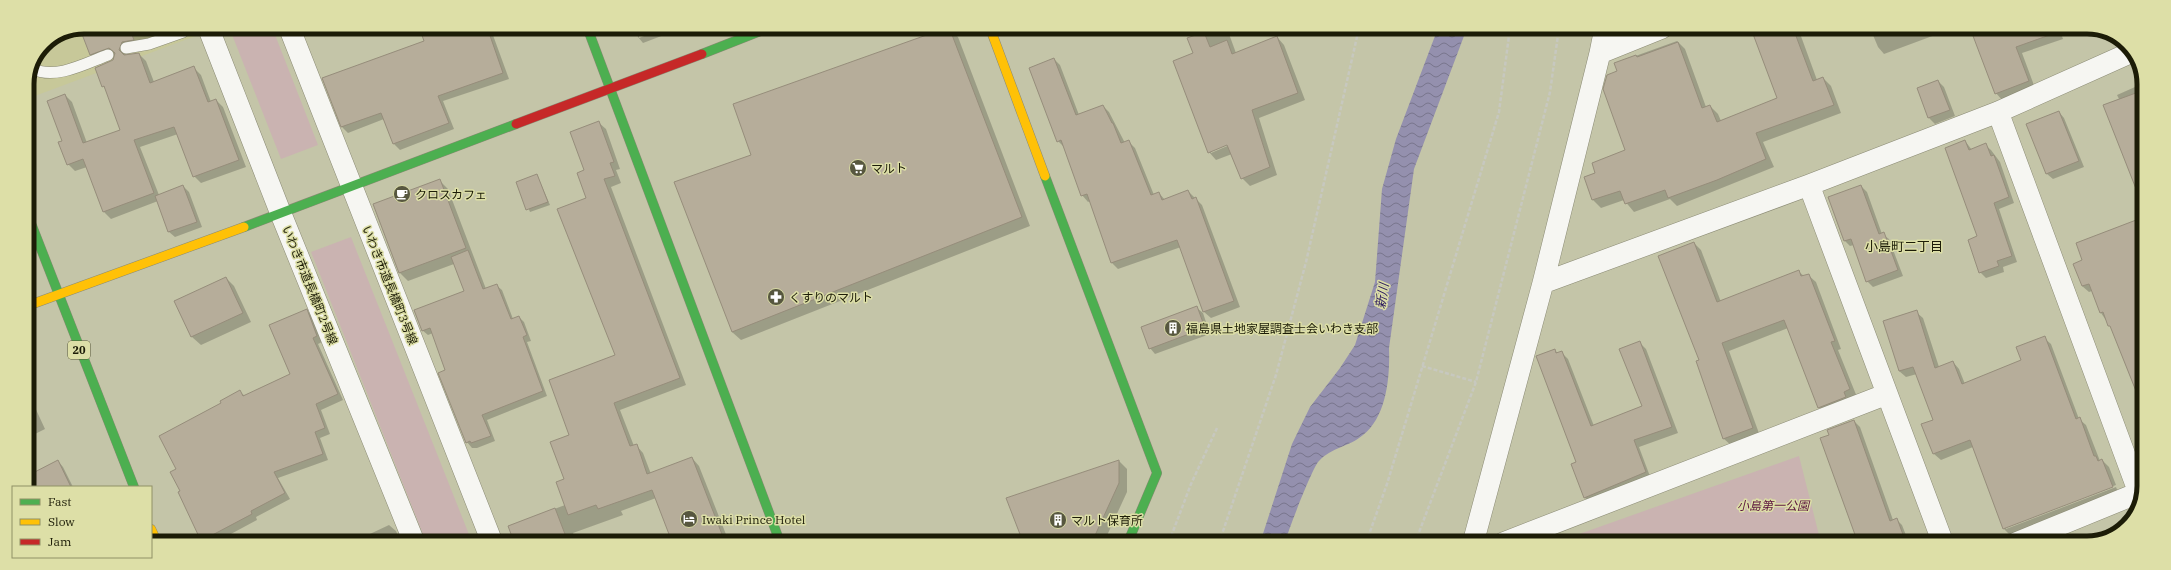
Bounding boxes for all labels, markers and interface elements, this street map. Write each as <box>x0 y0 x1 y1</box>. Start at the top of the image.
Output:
supermarket icon: マルト <box>848 158 868 178</box>
place label: マルト <box>871 161 907 176</box>
cafe icon: クロスカフェ <box>392 184 412 204</box>
place label: クロスカフェ <box>415 187 487 202</box>
street label: いわき市道長橋町2号線 <box>279 223 341 347</box>
street label: いわき市道長橋町3号線 <box>359 223 421 347</box>
district label: 小島町二丁目 <box>1865 238 1943 255</box>
water label: 新川 <box>1372 280 1393 310</box>
pharmacy icon: くすりのマルト <box>766 287 786 307</box>
place label: くすりのマルト <box>789 290 873 305</box>
building icon: 福島県土地家屋調査士会いわき支部 <box>1163 318 1183 338</box>
place label: 福島県土地家屋調査士会いわき支部 <box>1186 321 1378 336</box>
road number: 20 <box>68 341 90 359</box>
legend <box>12 486 152 558</box>
text: Fast <box>48 494 72 509</box>
park label: 小島第一公園 <box>1737 498 1811 513</box>
hotel icon: Iwaki Prince Hotel <box>679 509 699 529</box>
building icon: マルト保育所 <box>1048 510 1068 530</box>
place label: Iwaki Prince Hotel <box>702 512 806 527</box>
place label: マルト保育所 <box>1071 513 1143 528</box>
text: Slow <box>48 514 75 529</box>
text: Jam <box>48 534 72 549</box>

